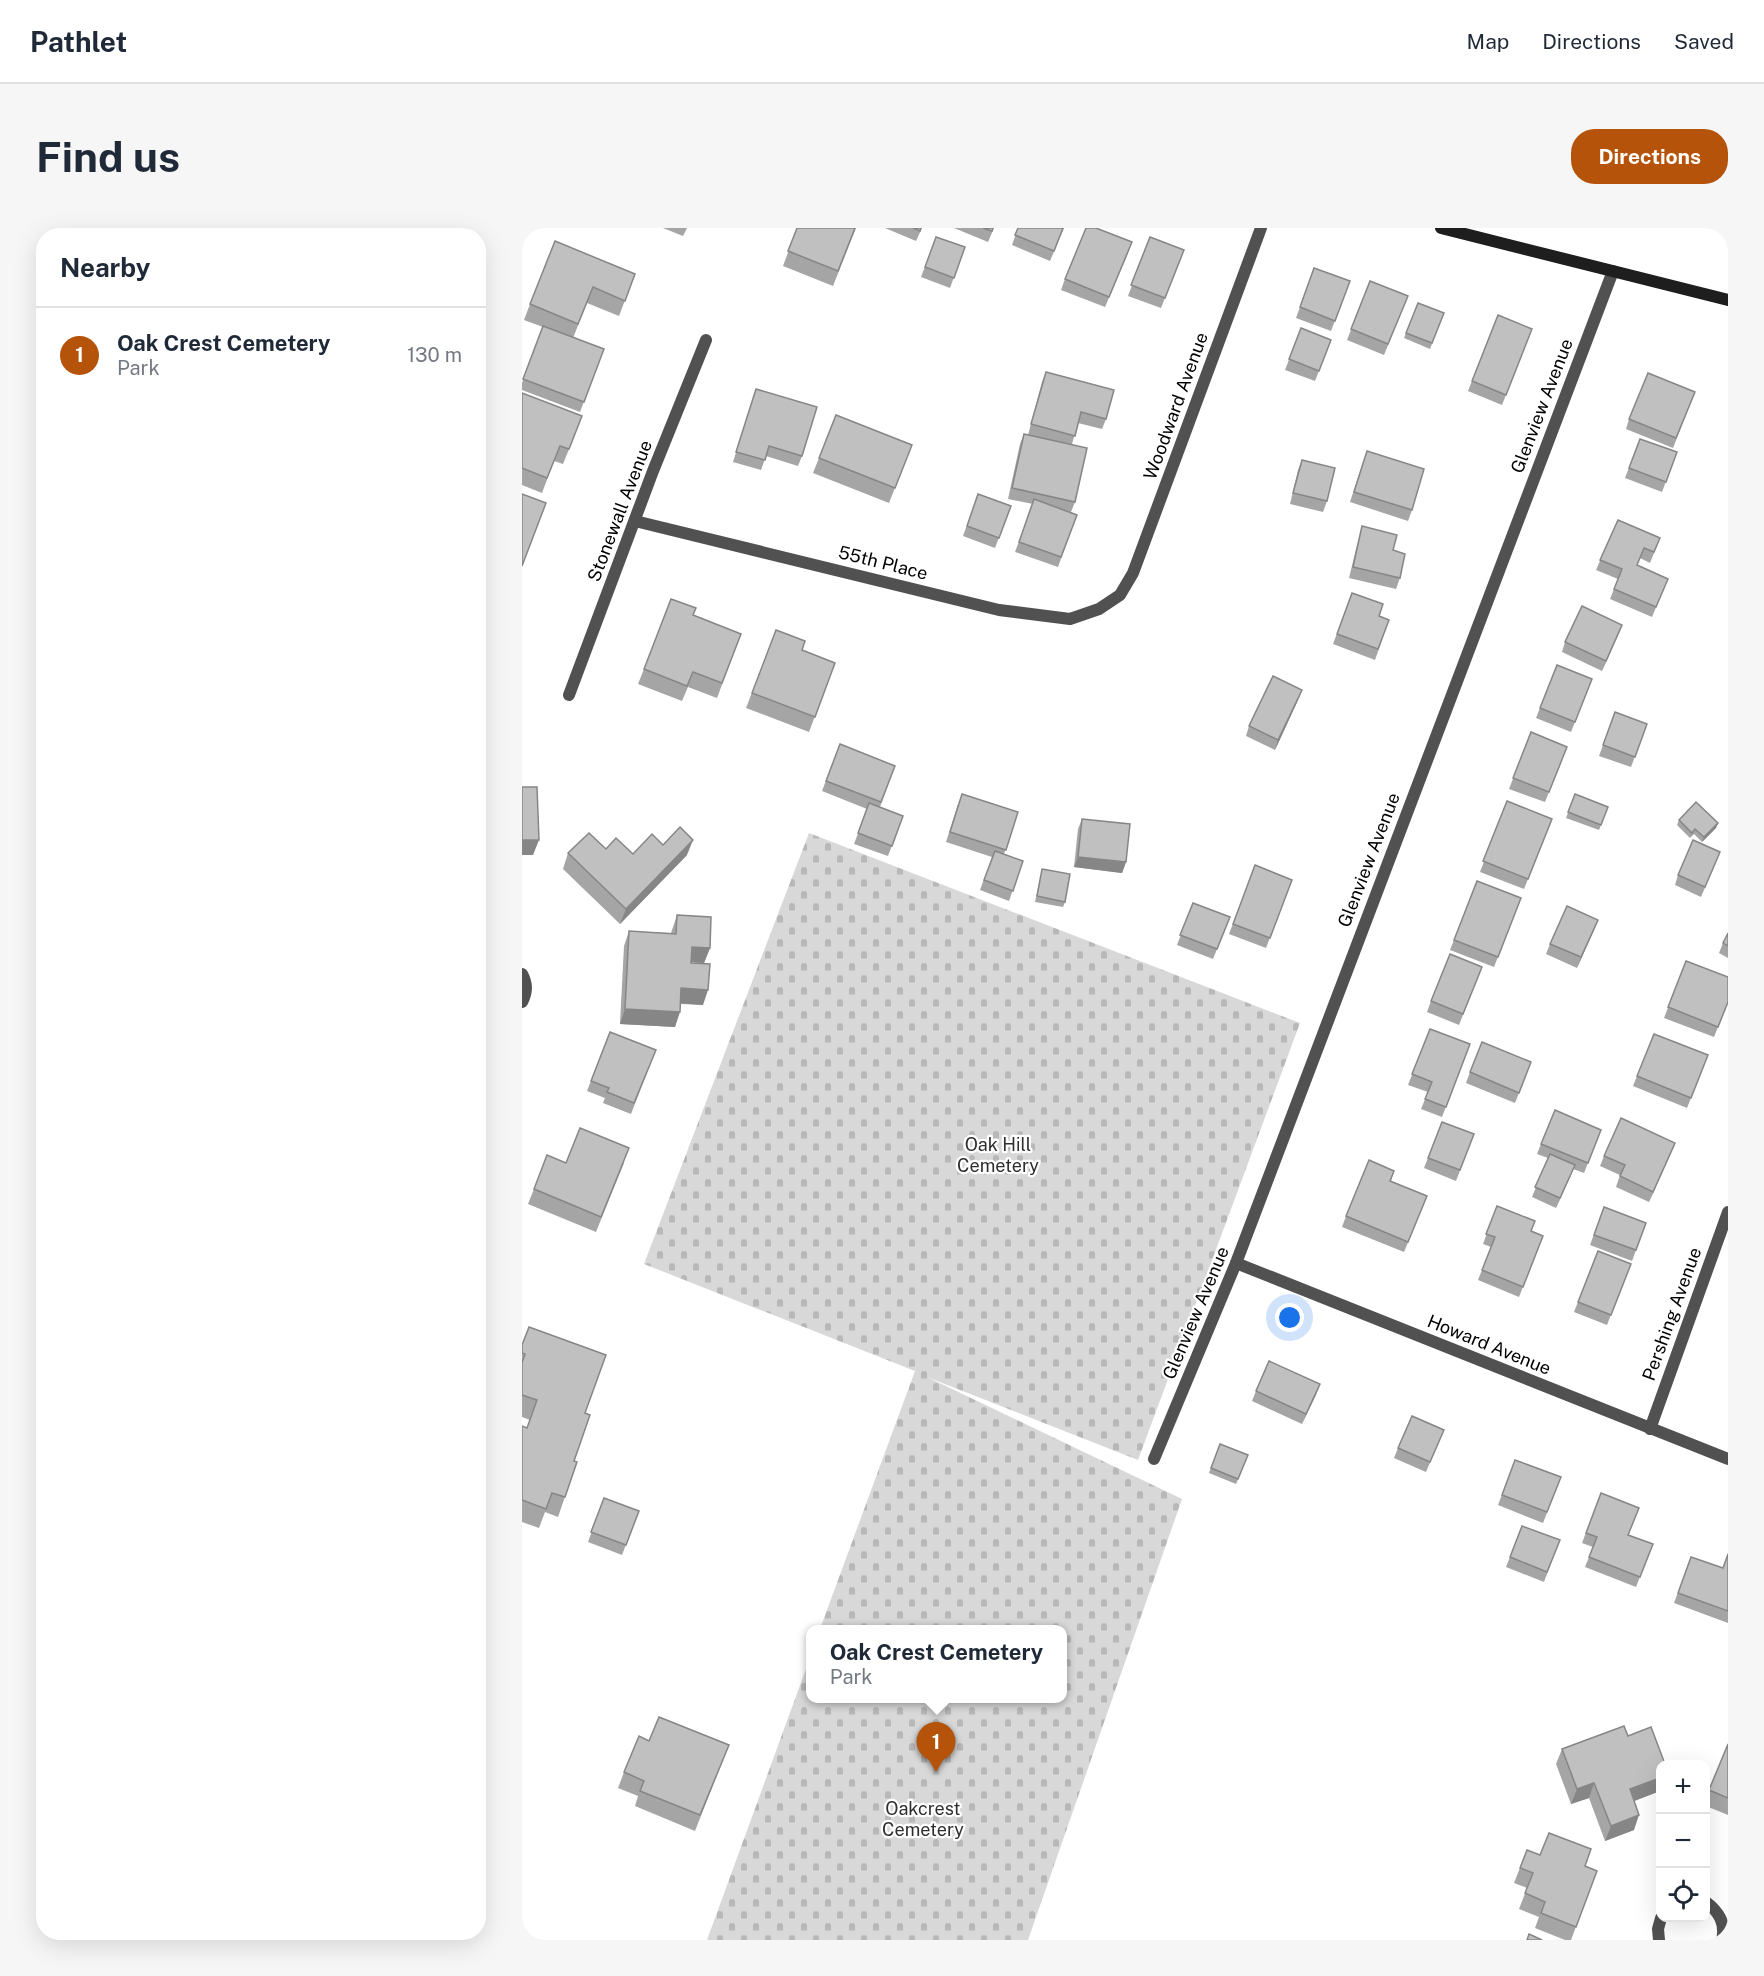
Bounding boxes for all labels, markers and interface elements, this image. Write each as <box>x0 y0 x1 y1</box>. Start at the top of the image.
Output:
text: Pathlet <box>30 25 127 58</box>
text: Map <box>1467 29 1509 54</box>
text: Directions <box>1542 29 1641 54</box>
text: Saved <box>1674 29 1734 54</box>
button: Directions <box>1571 129 1728 184</box>
text: Find us <box>36 132 180 181</box>
text: Nearby <box>60 252 150 283</box>
street label: Woodward Avenue <box>1139 329 1212 482</box>
text: Oak Crest Cemetery <box>117 330 330 356</box>
street label: Glenview Avenue <box>1506 336 1577 476</box>
text: 1 <box>75 343 84 367</box>
text: 130 m <box>407 343 462 367</box>
text: Park <box>117 356 160 380</box>
street label: Stonewall Avenue <box>583 437 656 584</box>
street label: 55th Place <box>836 541 930 584</box>
street label: Glenview Avenue <box>1333 790 1404 930</box>
park label: Oak Hill Cemetery <box>957 1134 1039 1176</box>
street label: Glenview Avenue <box>1158 1243 1233 1382</box>
street label: Pershing Avenue <box>1638 1244 1705 1383</box>
your location <box>1275 1303 1304 1332</box>
street label: Howard Avenue <box>1424 1310 1554 1379</box>
popup <box>806 1625 1067 1703</box>
text: Oak Crest Cemetery <box>830 1639 1043 1665</box>
text: Park <box>830 1665 873 1689</box>
pin: 1 <box>916 1722 956 1772</box>
map controls <box>1656 1760 1710 1922</box>
button: + <box>1656 1760 1710 1814</box>
park label: Oakcrest Cemetery <box>882 1798 964 1840</box>
button: − <box>1656 1814 1710 1868</box>
button: locate <box>1656 1868 1710 1922</box>

